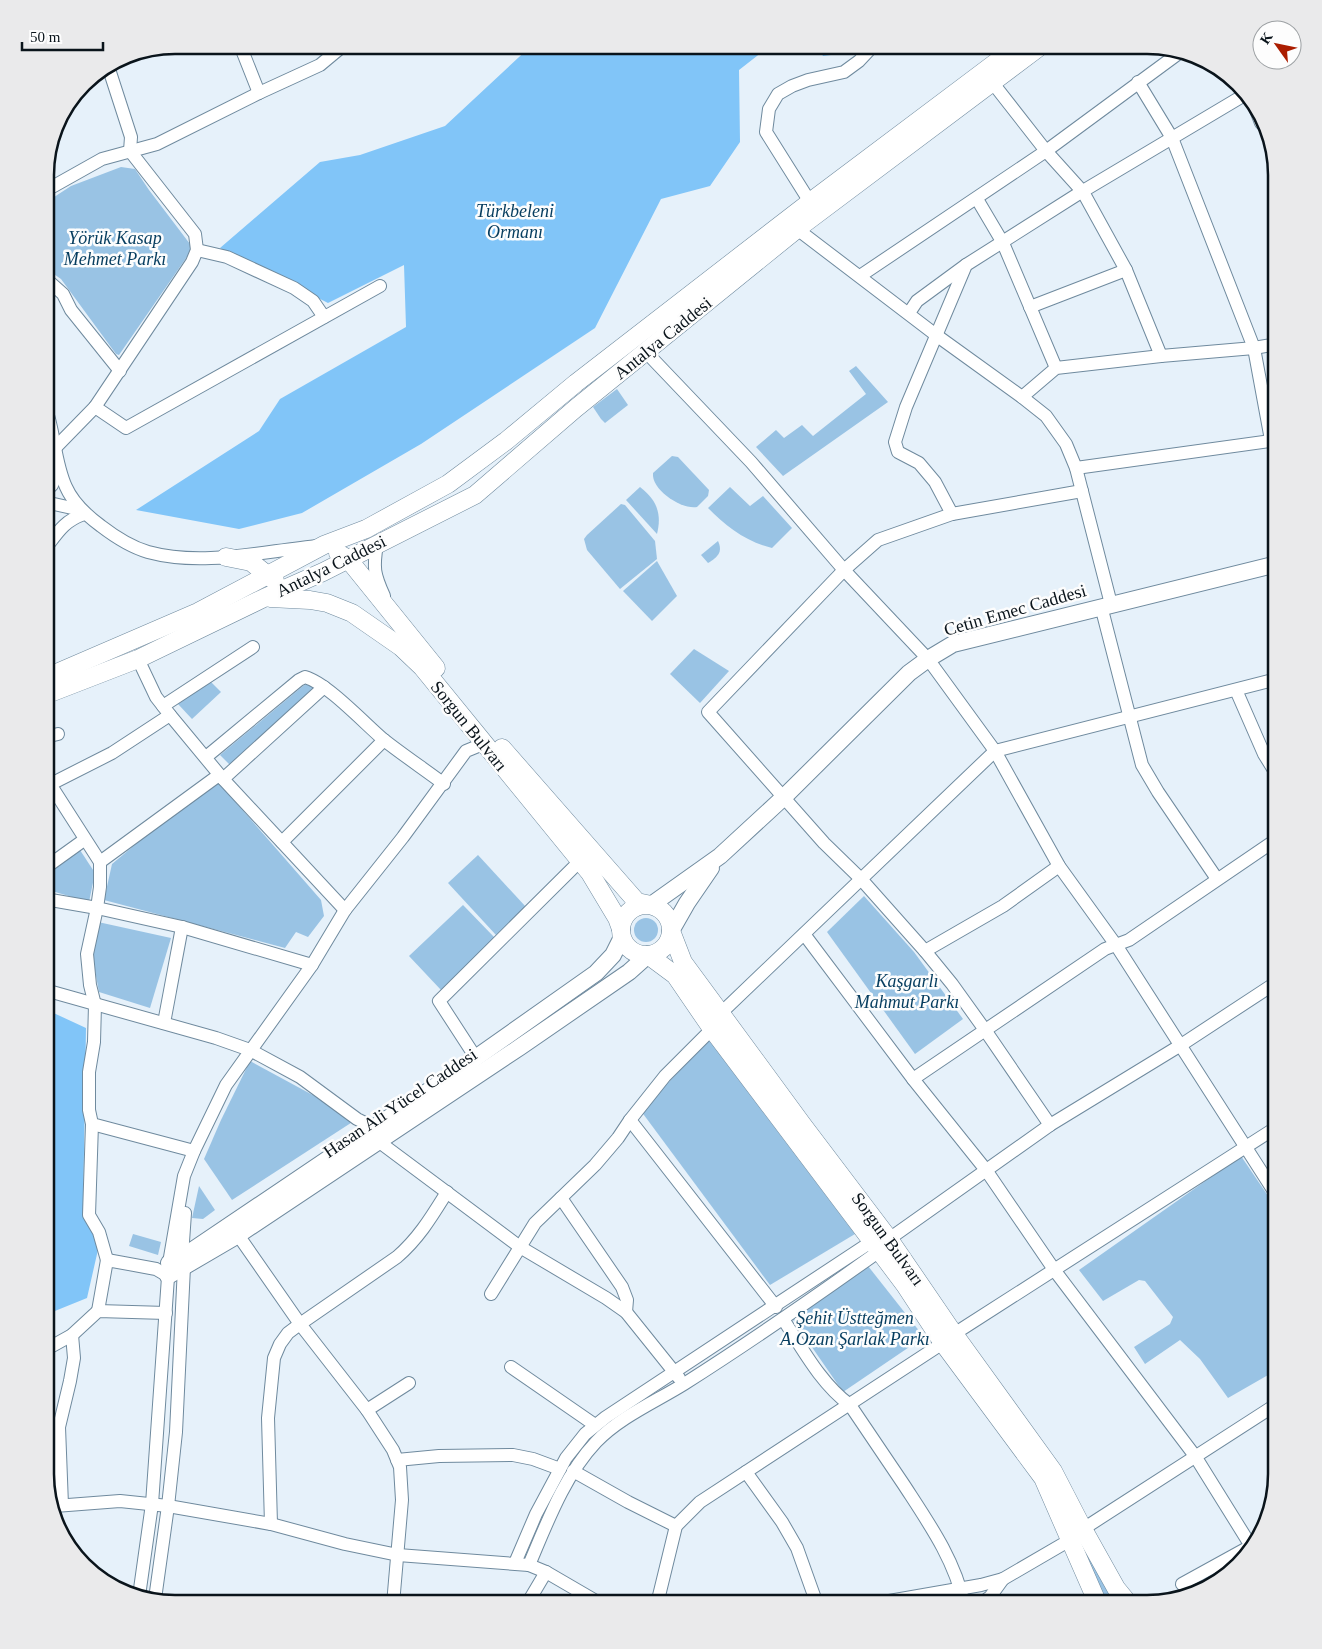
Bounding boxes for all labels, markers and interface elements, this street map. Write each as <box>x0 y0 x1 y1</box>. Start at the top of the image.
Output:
scale bar <box>22 20 104 52</box>
north arrow <box>1252 20 1302 70</box>
text: 50 m <box>30 29 61 45</box>
text: K <box>1257 29 1276 47</box>
park label: Türkbeleni Ormanı <box>476 201 554 242</box>
park label: Yörük Kasap Mehmet Parkı <box>63 228 166 269</box>
street label: Antalya Caddesi <box>610 293 716 383</box>
street label: Antalya Caddesi <box>273 531 389 601</box>
street label: Cetin Emec Caddesi <box>942 580 1088 640</box>
street label: Sorgun Bulvarı <box>427 677 511 775</box>
park label: Kaşgarlı Mahmut Parkı <box>854 971 959 1012</box>
street label: Hasan Ali Yücel Caddesi <box>319 1044 481 1162</box>
street label: Sorgun Bulvarı <box>848 1189 928 1289</box>
park label: Şehit Üstteğmen A.Ozan Şarlak Parkı <box>779 1308 930 1349</box>

